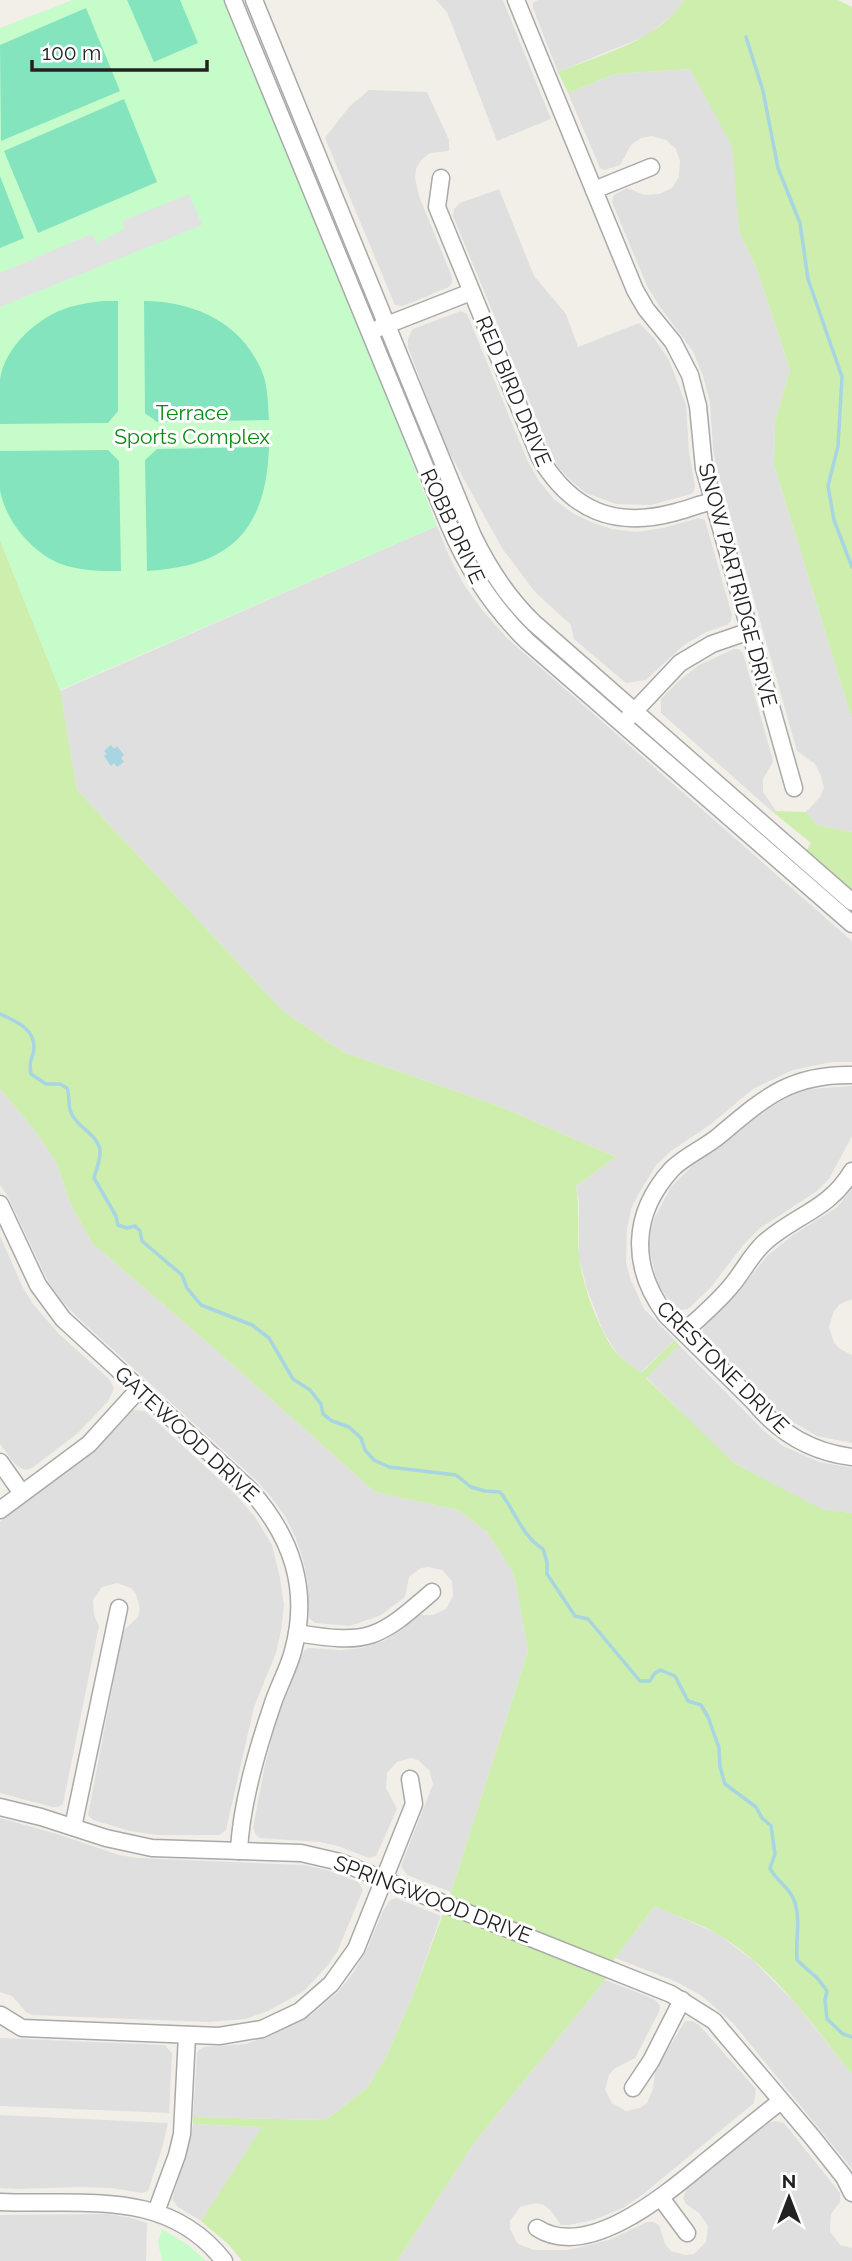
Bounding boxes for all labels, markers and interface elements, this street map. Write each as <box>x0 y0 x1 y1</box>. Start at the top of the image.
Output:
scale bar <box>32 28 206 72</box>
text: 100 m <box>42 40 101 65</box>
street label: RED BIRD DRIVE <box>471 312 557 470</box>
park label: Terrace Sports Complex <box>114 400 270 449</box>
street label: SNOW PARTRIDGE DRIVE <box>693 460 783 710</box>
street label: ROBB DRIVE <box>416 465 490 587</box>
street label: CRESTONE DRIVE <box>652 1296 794 1438</box>
street label: GATEWOOD DRIVE <box>110 1361 264 1507</box>
street label: SPRINGWOOD DRIVE <box>331 1850 535 1948</box>
north arrow <box>754 2163 824 2233</box>
text: N <box>782 2170 796 2192</box>

